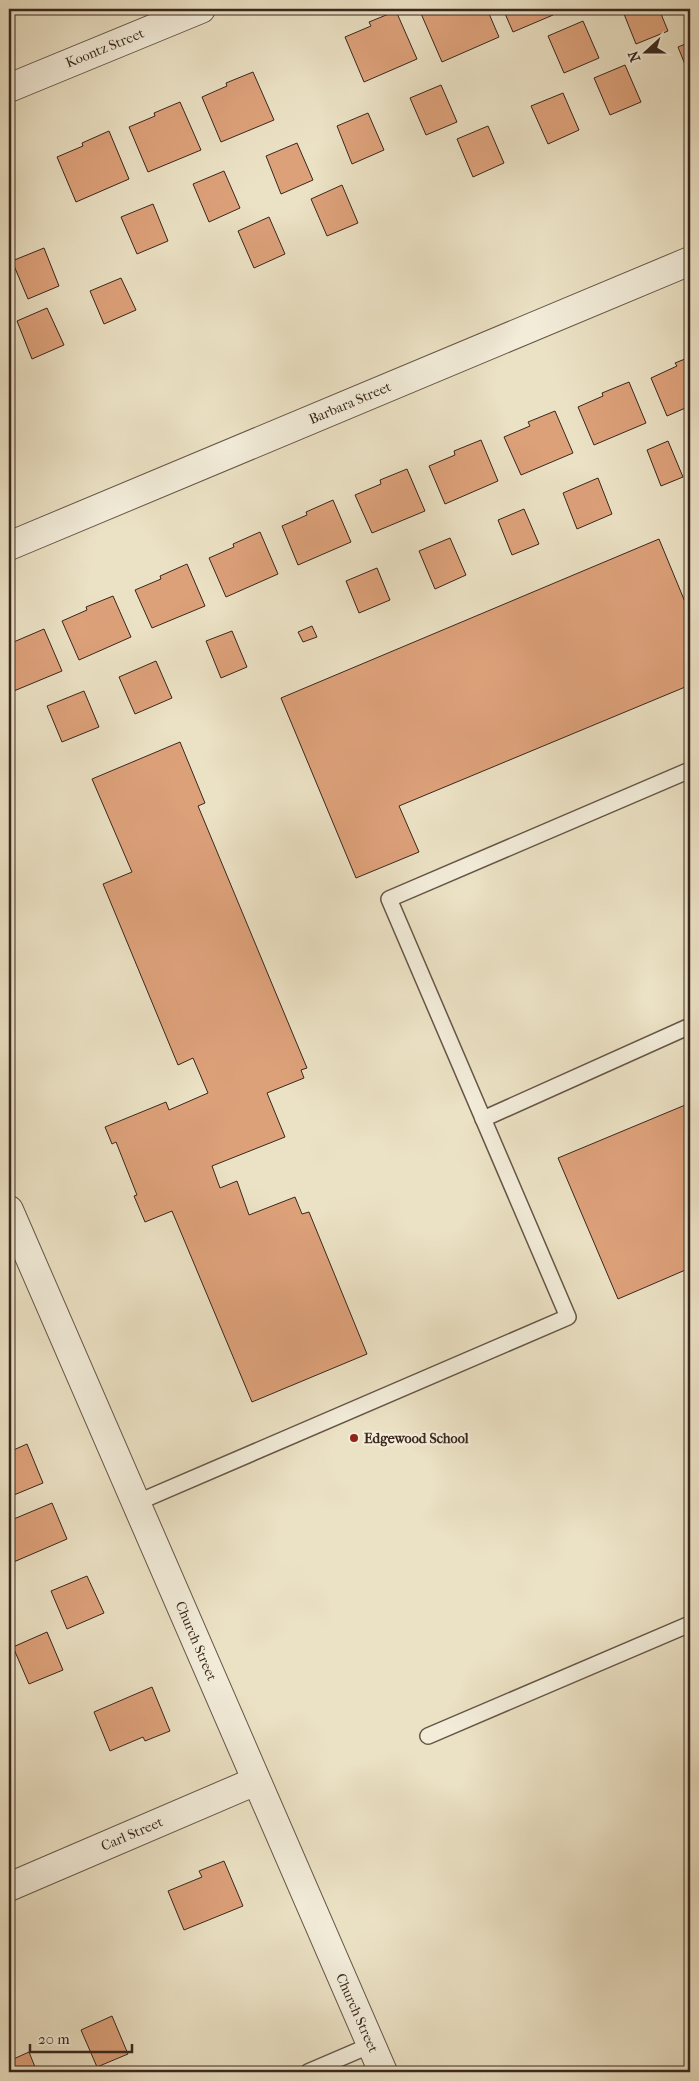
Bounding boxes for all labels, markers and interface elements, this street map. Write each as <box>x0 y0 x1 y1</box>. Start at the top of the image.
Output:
street label: Koontz Street <box>63 25 147 71</box>
north arrow <box>622 28 672 78</box>
text: N <box>624 48 644 64</box>
street label: Barbara Street <box>306 378 394 428</box>
place label: Edgewood School <box>364 1430 469 1447</box>
marker: Edgewood School <box>348 1432 360 1444</box>
street label: Church Street <box>172 1599 220 1683</box>
street label: Carl Street <box>98 1813 166 1855</box>
street label: Church Street <box>332 1971 382 2055</box>
scale bar <box>30 2021 132 2053</box>
text: 20 m <box>38 2030 70 2048</box>

